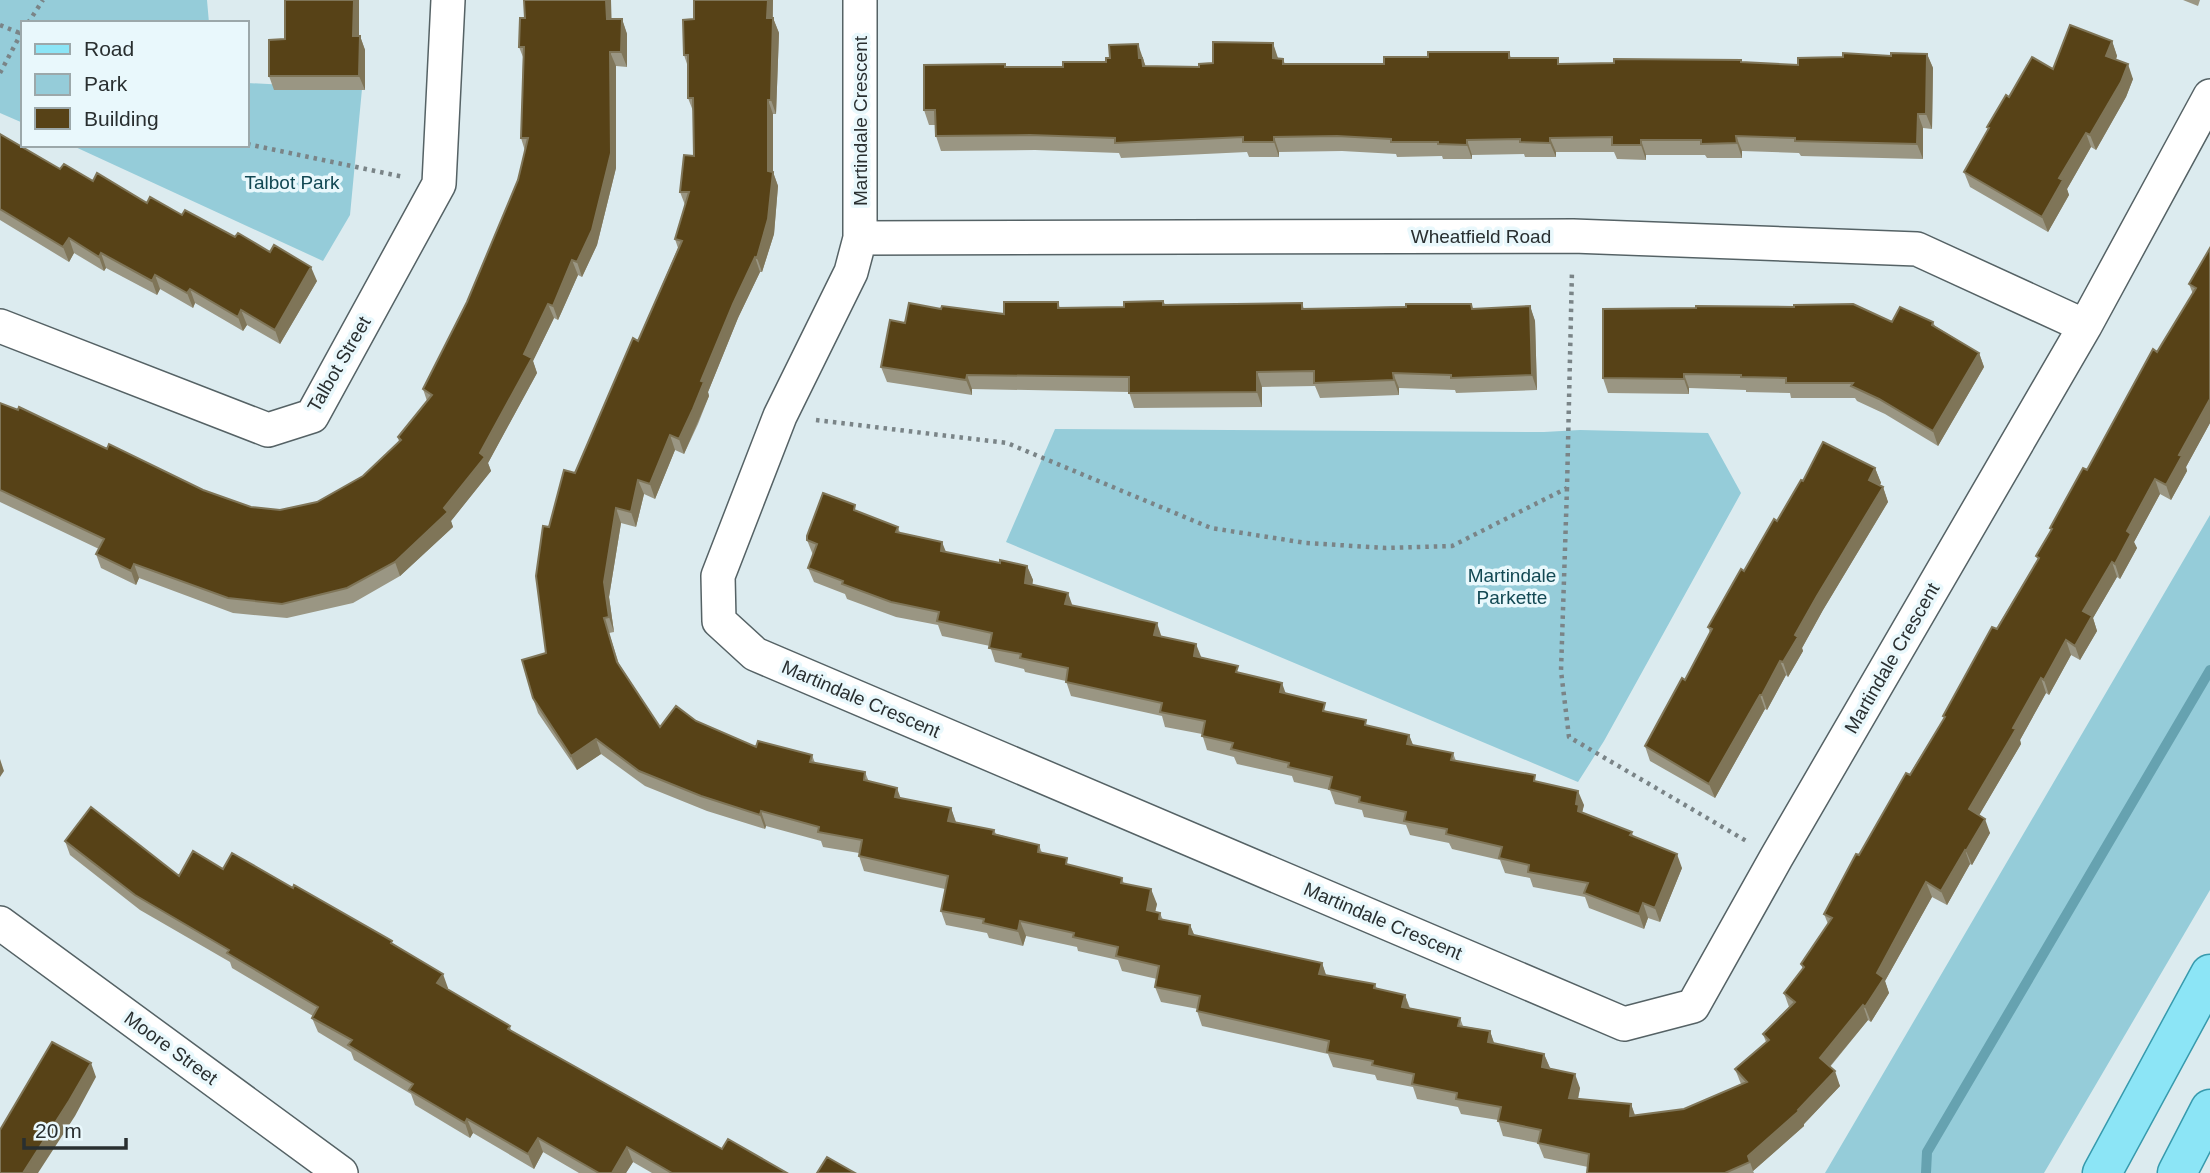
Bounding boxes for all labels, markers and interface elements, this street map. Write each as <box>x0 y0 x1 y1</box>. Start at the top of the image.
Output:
legend <box>21 21 248 147</box>
street label: Martindale Crescent <box>850 35 871 206</box>
text: Road <box>84 37 134 60</box>
text: Park <box>84 72 128 95</box>
text: Building <box>84 107 159 130</box>
park label: Talbot Park <box>244 172 340 193</box>
street label: Wheatfield Road <box>1411 226 1551 247</box>
street label: Talbot Street <box>303 312 375 415</box>
park label: Martindale Parkette <box>1468 565 1556 608</box>
street label: Martindale Crescent <box>1840 579 1944 737</box>
street label: Martindale Crescent <box>779 656 944 742</box>
street label: Martindale Crescent <box>1301 878 1466 964</box>
street label: Moore Street <box>120 1007 222 1089</box>
scale bar <box>24 1106 126 1150</box>
text: 20 m <box>35 1119 82 1142</box>

